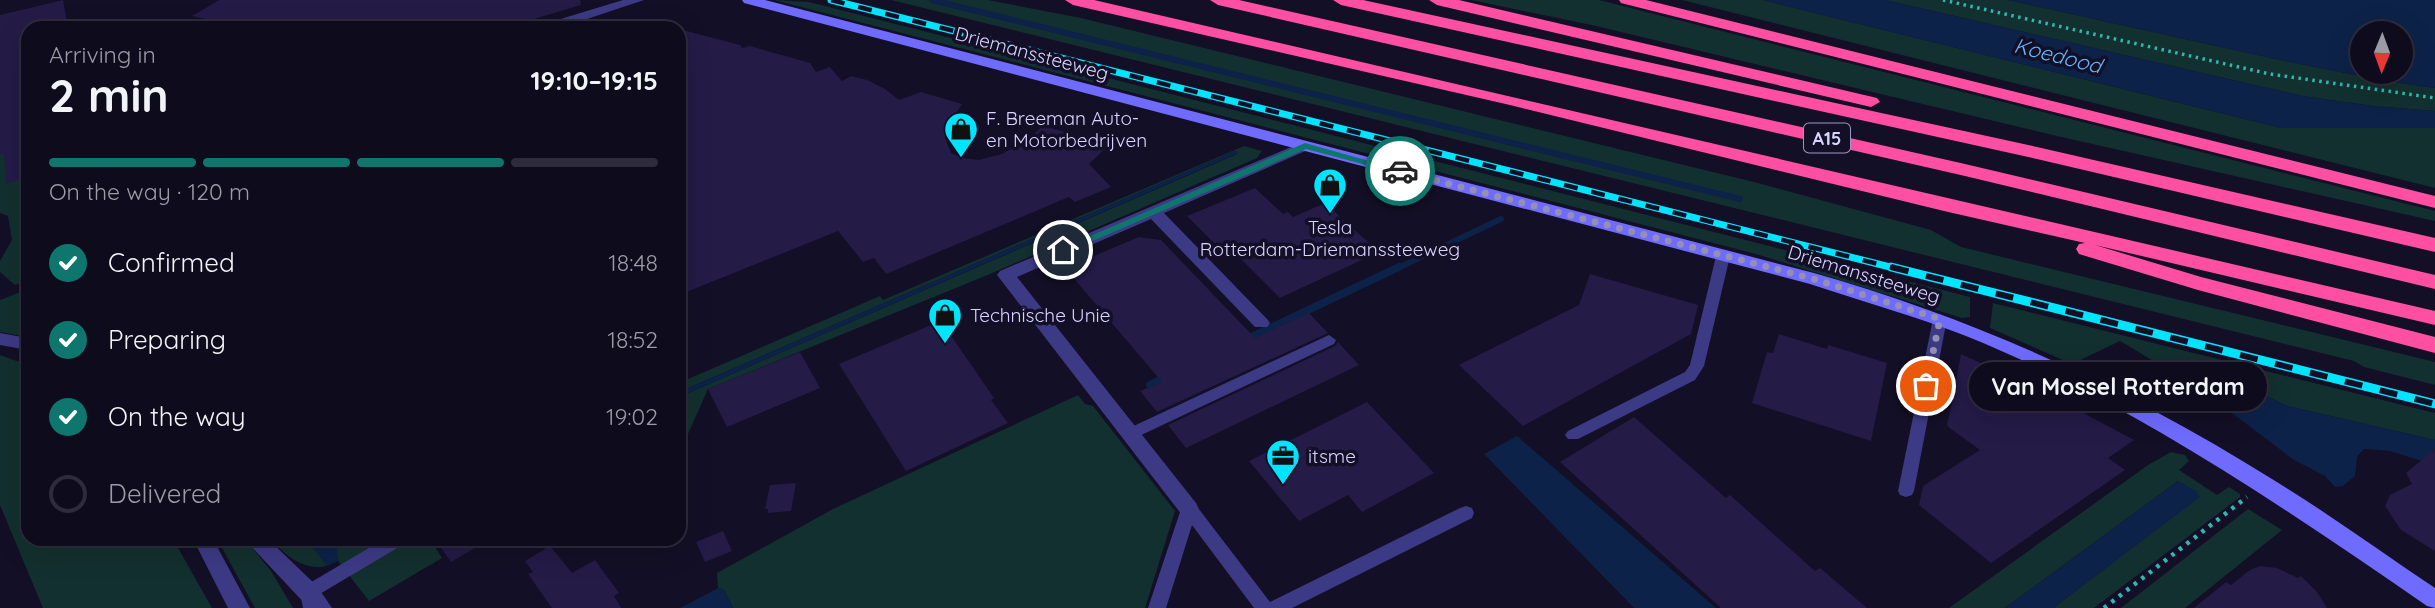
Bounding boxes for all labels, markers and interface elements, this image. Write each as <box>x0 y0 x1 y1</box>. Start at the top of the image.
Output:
street label: Driemanssteeweg <box>953 21 1111 85</box>
north arrow <box>2350 21 2413 84</box>
map controls <box>2350 21 2413 84</box>
water label: Koedood <box>2012 32 2107 79</box>
text: Arriving in <box>49 40 156 69</box>
text: 19:10–19:15 <box>530 64 658 97</box>
text: 2 min <box>49 66 169 124</box>
place label: F. Breeman Auto- en Motorbedrijven <box>986 106 1147 152</box>
shop icon: F. Breeman Auto- en Motorbedrijven <box>942 110 980 159</box>
road number: A15 <box>1804 124 1850 153</box>
courier <box>1365 136 1435 206</box>
icon: car <box>1381 152 1419 190</box>
shop icon: Tesla Rotterdam-Driemanssteeweg <box>1311 166 1349 215</box>
text: On the way · 120 m <box>49 177 250 206</box>
place label: Tesla Rotterdam-Driemanssteeweg <box>1200 215 1460 261</box>
pin <box>1033 220 1093 280</box>
icon: home <box>1044 231 1082 269</box>
street label: Driemanssteeweg <box>1785 239 1943 309</box>
icon: check <box>49 244 87 282</box>
text: Confirmed <box>108 246 235 279</box>
text: 18:48 <box>608 248 658 277</box>
shop icon: Technische Unie <box>926 296 964 345</box>
place label: Technische Unie <box>970 303 1110 327</box>
icon: check <box>49 321 87 359</box>
text: Preparing <box>108 323 226 356</box>
text: 18:52 <box>607 325 658 354</box>
pin <box>1896 356 1956 416</box>
callout: Van Mossel Rotterdam <box>1968 362 2266 410</box>
icon: bag <box>1907 367 1945 405</box>
text: Van Mossel Rotterdam <box>1991 372 2245 401</box>
icon: check <box>49 398 87 436</box>
text: On the way <box>108 400 246 433</box>
text: 19:02 <box>606 402 658 431</box>
office icon: itsme <box>1264 437 1302 486</box>
place label: itsme <box>1308 444 1356 468</box>
text: Delivered <box>108 477 221 510</box>

